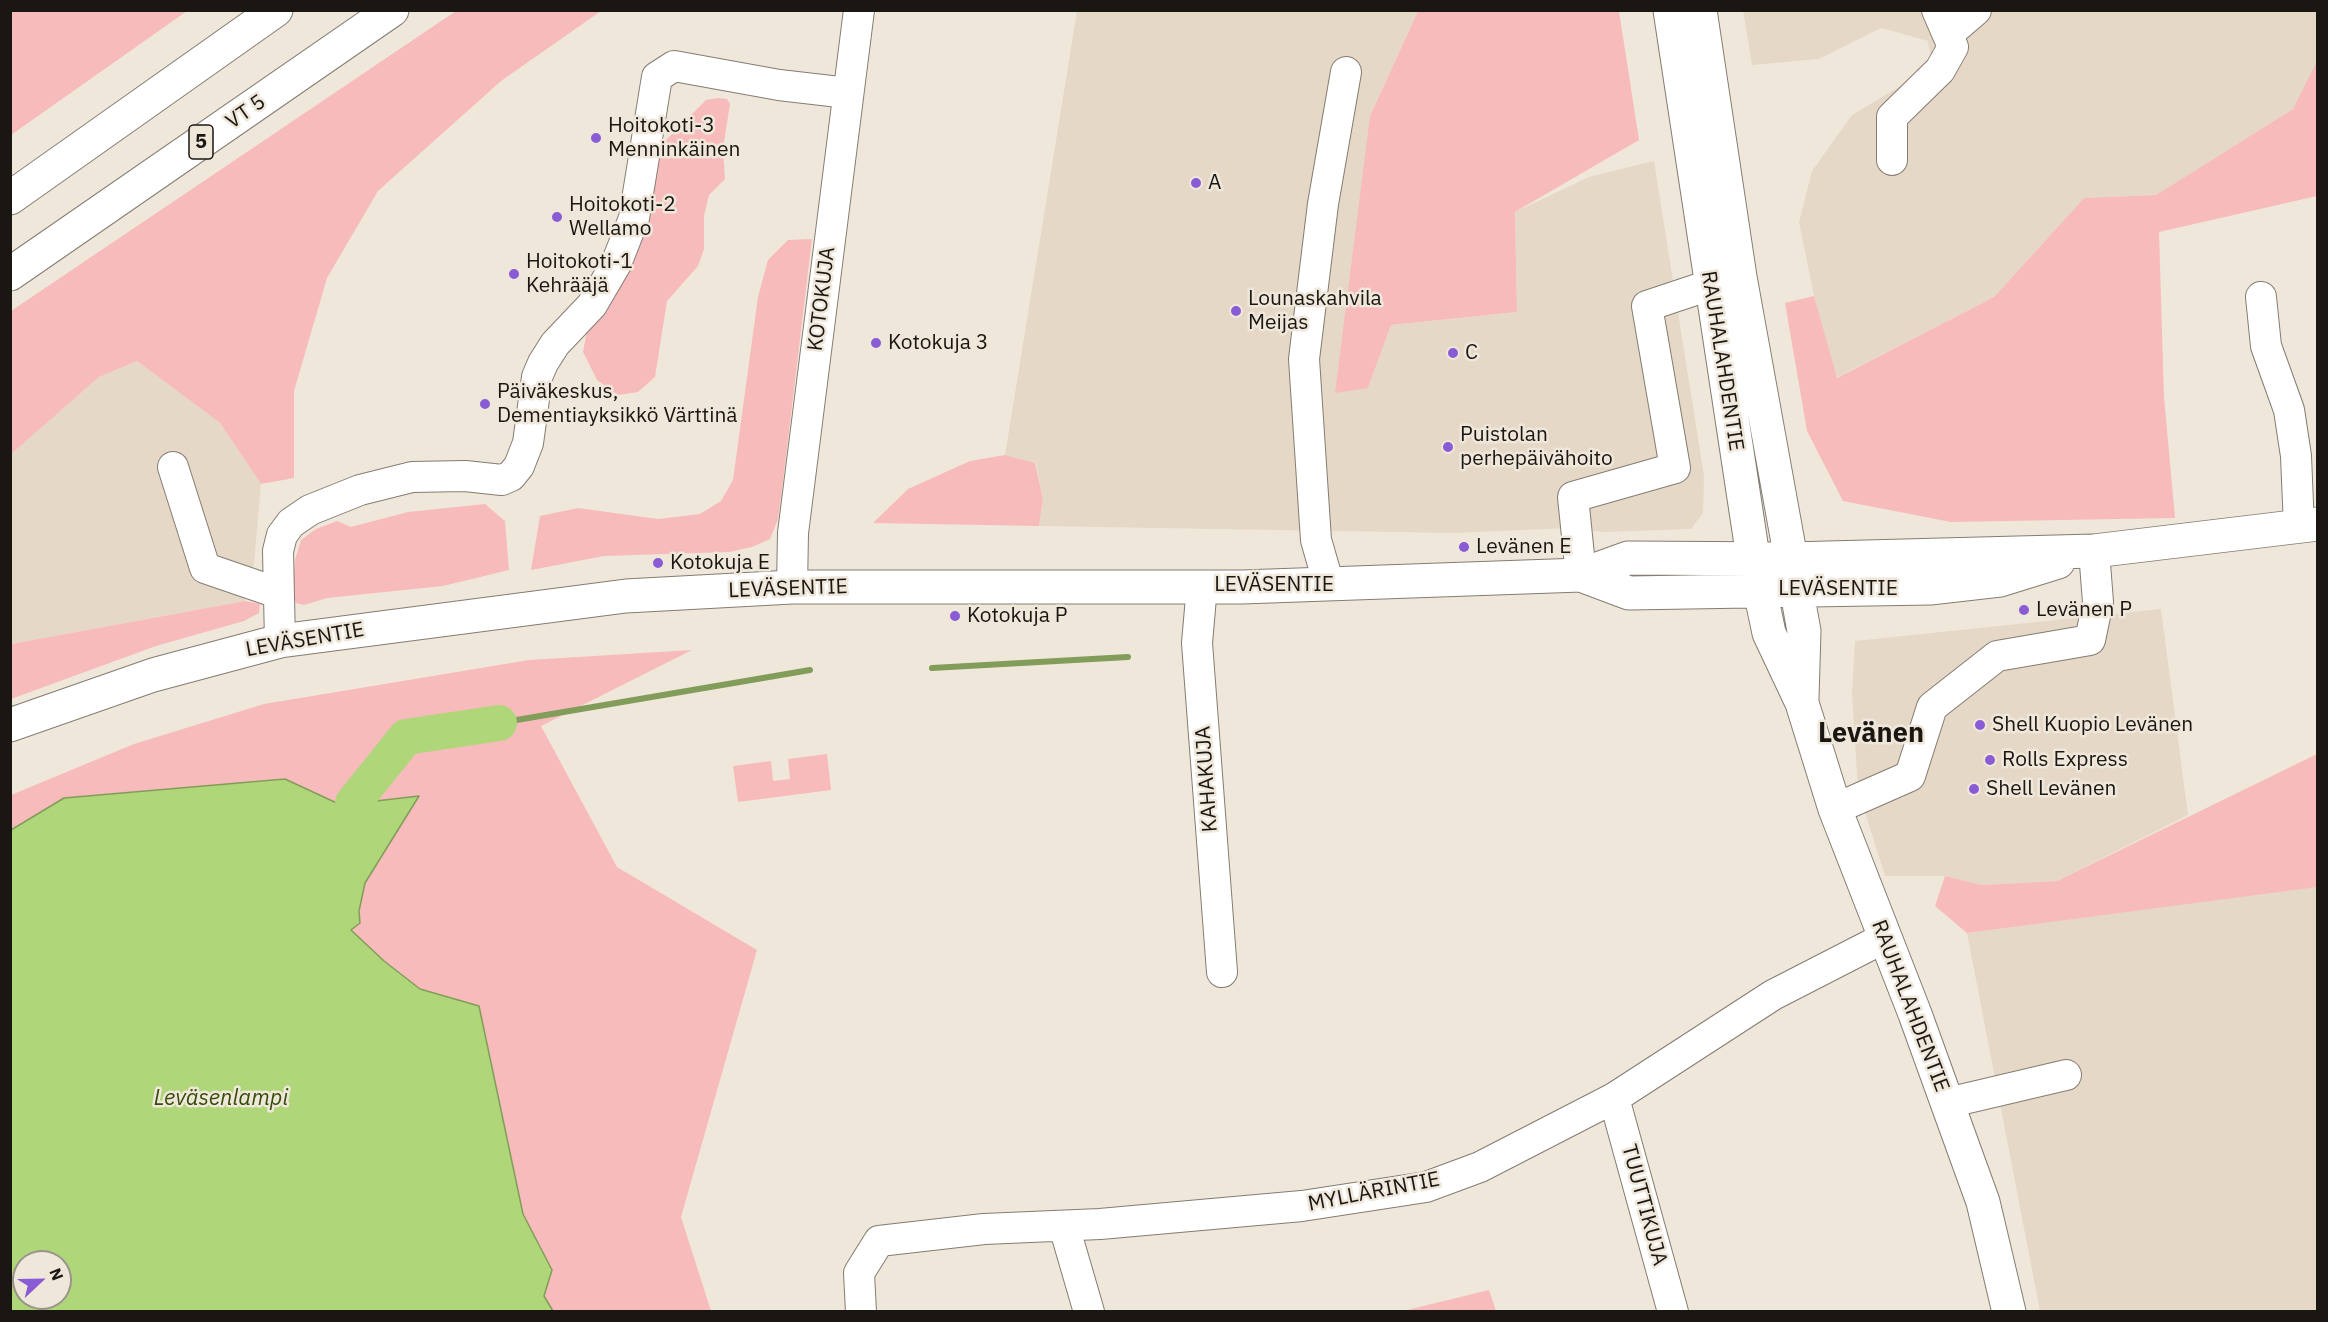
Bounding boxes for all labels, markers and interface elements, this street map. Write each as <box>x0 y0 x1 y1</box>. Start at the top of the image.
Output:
street label: VT 5 <box>221 90 271 134</box>
place label: Hoitokoti-3 Menninkäinen <box>608 113 740 163</box>
road number: 5 <box>189 125 213 159</box>
marker: Hoitokoti-3 Menninkäinen <box>589 131 603 145</box>
place label: A <box>1208 170 1221 196</box>
marker: A <box>1189 176 1203 190</box>
place label: Hoitokoti-2 Wellamo <box>569 192 676 242</box>
marker: Hoitokoti-2 Wellamo <box>550 210 564 224</box>
street label: KOTOKUJA <box>803 245 841 353</box>
place label: Hoitokoti-1 Kehrääjä <box>526 249 633 299</box>
marker: Hoitokoti-1 Kehrääjä <box>507 267 521 281</box>
street label: RAUHALAHDENTIE <box>1695 269 1749 453</box>
place label: Lounaskahvila Meijas <box>1248 286 1382 336</box>
marker: Lounaskahvila Meijas <box>1229 304 1243 318</box>
place label: Kotokuja 3 <box>888 330 988 356</box>
marker: Kotokuja 3 <box>869 336 883 350</box>
place label: C <box>1465 340 1478 366</box>
marker: C <box>1446 346 1460 360</box>
place label: Päiväkeskus, Dementiayksikkö Värttinä <box>497 379 738 429</box>
marker: Päiväkeskus, Dementiayksikkö Värttinä <box>478 397 492 411</box>
place label: Puistolan perhepäivähoito <box>1460 422 1613 472</box>
marker: Puistolan perhepäivähoito <box>1441 440 1455 454</box>
place label: Levänen E <box>1476 534 1572 560</box>
marker: Levänen E <box>1457 540 1471 554</box>
place label: Kotokuja E <box>670 550 770 576</box>
marker: Kotokuja E <box>651 556 665 570</box>
street label: LEVÄSENTIE <box>1214 572 1334 598</box>
street label: LEVÄSENTIE <box>728 574 848 604</box>
street label: LEVÄSENTIE <box>1778 576 1898 602</box>
place label: Levänen P <box>2036 597 2132 623</box>
place label: Kotokuja P <box>967 603 1068 629</box>
marker: Levänen P <box>2017 603 2031 617</box>
marker: Kotokuja P <box>948 609 962 623</box>
street label: LEVÄSENTIE <box>244 617 366 663</box>
place label: Shell Kuopio Levänen <box>1992 712 2193 738</box>
district label: Levänen <box>1818 718 1924 750</box>
marker: Shell Kuopio Levänen <box>1973 718 1987 732</box>
street label: KAHAKUJA <box>1191 725 1223 833</box>
place label: Rolls Express <box>2002 747 2128 773</box>
marker: Rolls Express <box>1983 753 1997 767</box>
place label: Shell Levänen <box>1986 776 2116 802</box>
marker: Shell Levänen <box>1967 782 1981 796</box>
street label: RAUHALAHDENTIE <box>1866 916 1954 1096</box>
water label: Leväsenlampi <box>154 1086 288 1112</box>
street label: TUUTTIKUJA <box>1616 1142 1672 1268</box>
street label: MYLLÄRINTIE <box>1306 1167 1442 1217</box>
north arrow <box>12 1250 72 1310</box>
text: N <box>45 1265 68 1283</box>

